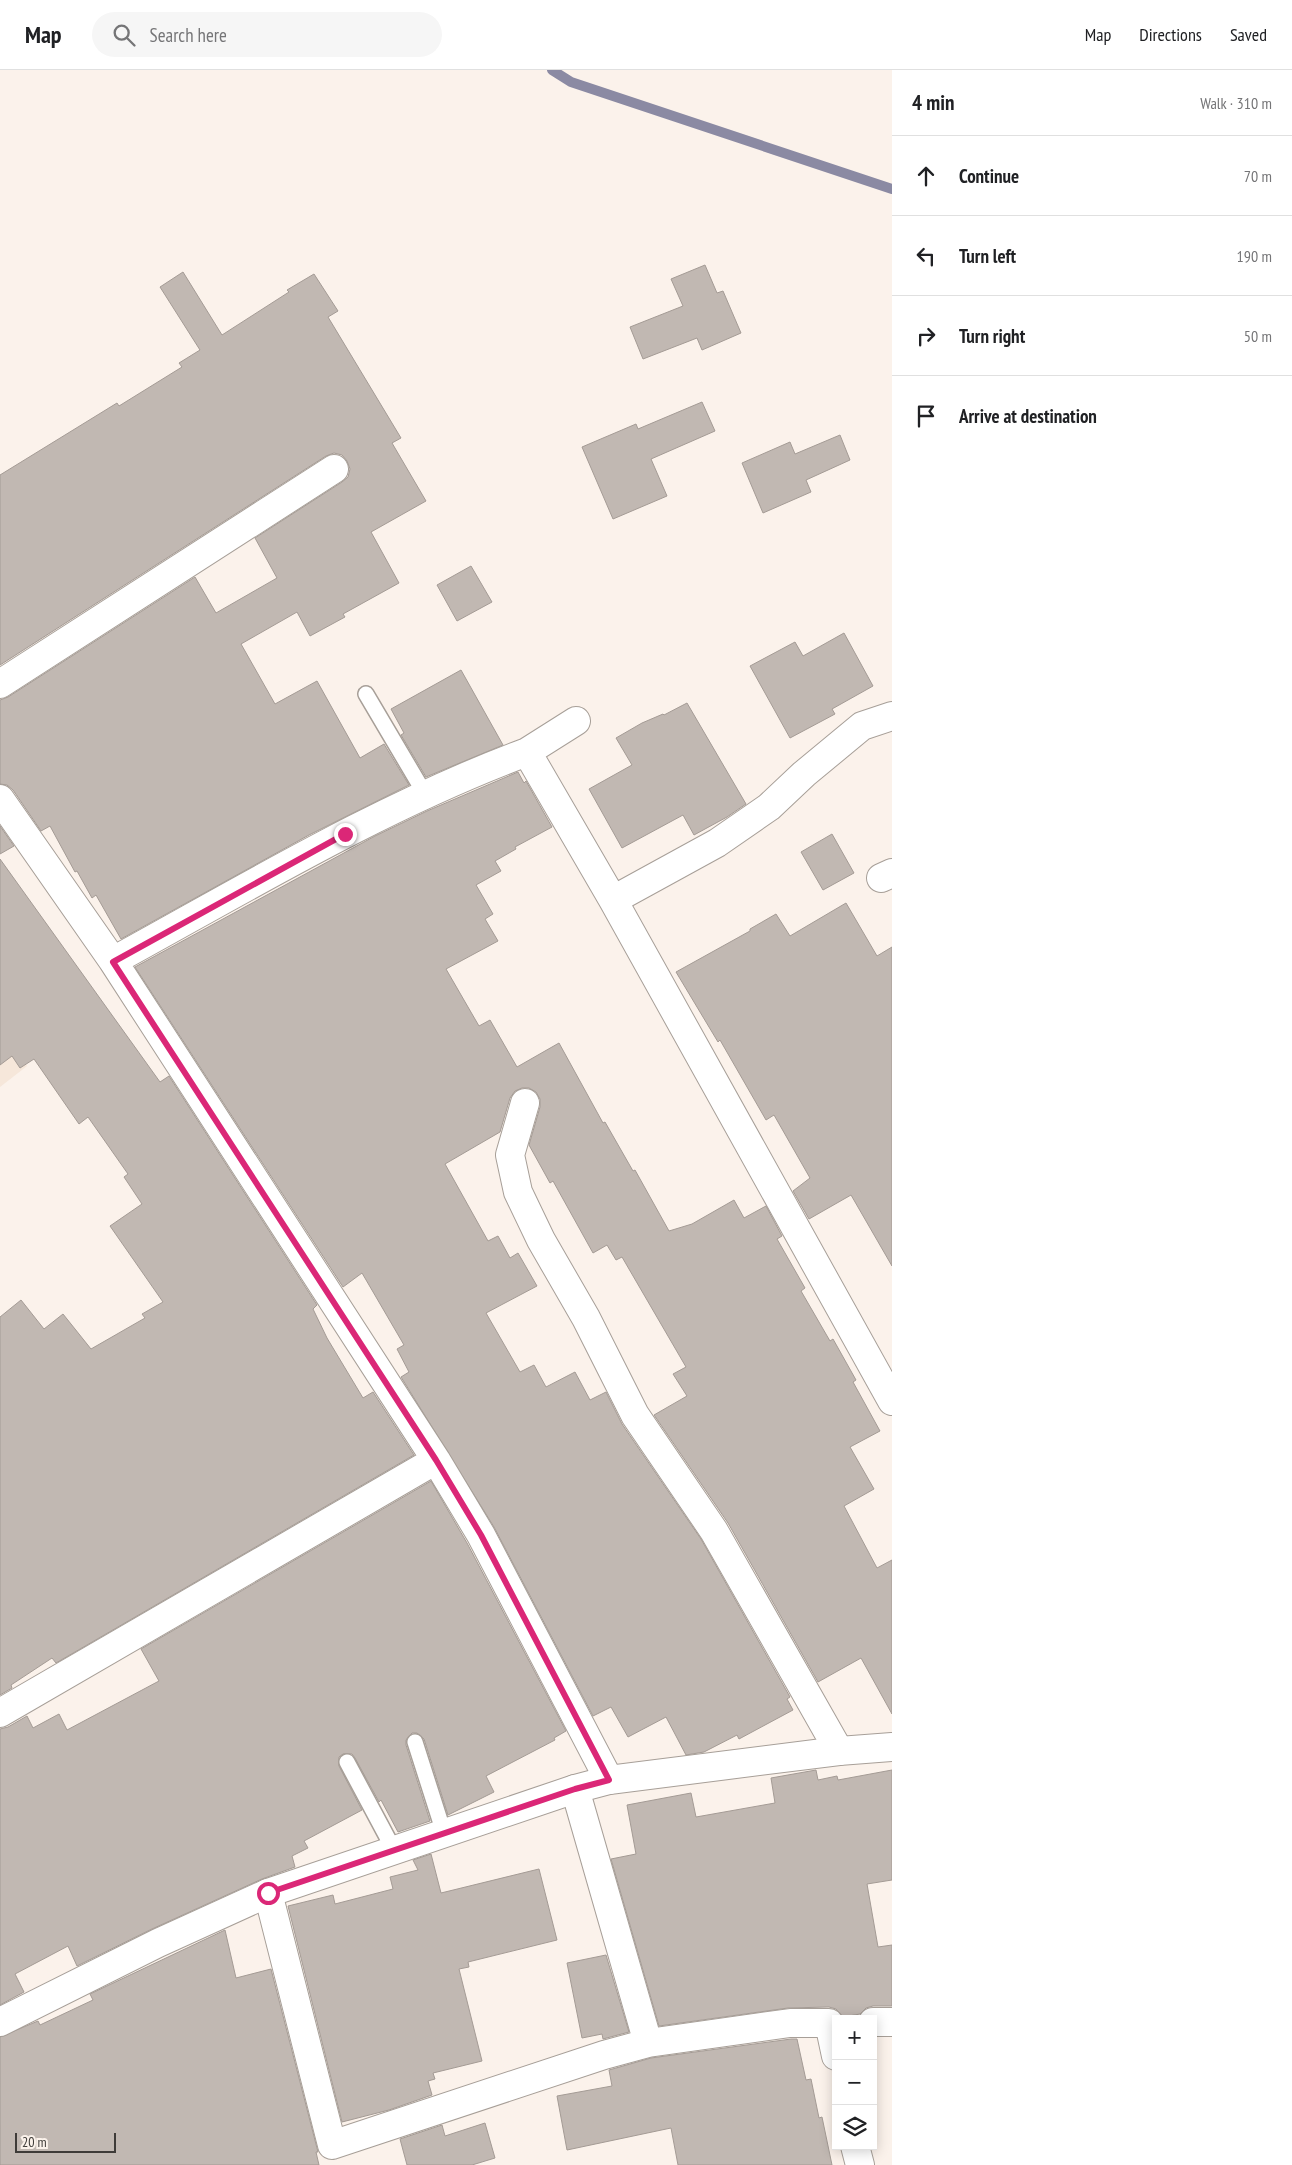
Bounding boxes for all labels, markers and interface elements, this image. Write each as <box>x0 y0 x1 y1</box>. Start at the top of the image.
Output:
search box <box>92 12 442 57</box>
text: Map <box>25 19 62 50</box>
icon: search <box>110 21 138 49</box>
text: Search here <box>150 23 227 47</box>
text: Map <box>1085 23 1111 46</box>
text: Directions <box>1139 23 1202 46</box>
text: Saved <box>1230 23 1267 46</box>
text: 4 min <box>912 89 954 116</box>
text: Walk · 310 m <box>1200 93 1272 113</box>
icon: ahead <box>912 162 940 190</box>
text: Continue <box>959 164 1019 188</box>
text: 70 m <box>1244 166 1272 186</box>
icon: left <box>912 242 940 270</box>
text: Turn left <box>959 244 1016 268</box>
text: 190 m <box>1237 246 1272 266</box>
icon: right <box>912 322 940 350</box>
text: Turn right <box>959 324 1025 348</box>
text: 50 m <box>1244 326 1272 346</box>
icon: arrive <box>912 402 940 430</box>
text: Arrive at destination <box>959 404 1097 428</box>
route end <box>334 823 357 846</box>
route start <box>257 1882 280 1905</box>
map controls <box>832 2015 877 2150</box>
button: + <box>832 2015 877 2060</box>
button: − <box>832 2060 877 2105</box>
button: layers <box>832 2105 877 2150</box>
scale bar <box>15 2130 116 2153</box>
text: 20 m <box>22 2133 47 2151</box>

